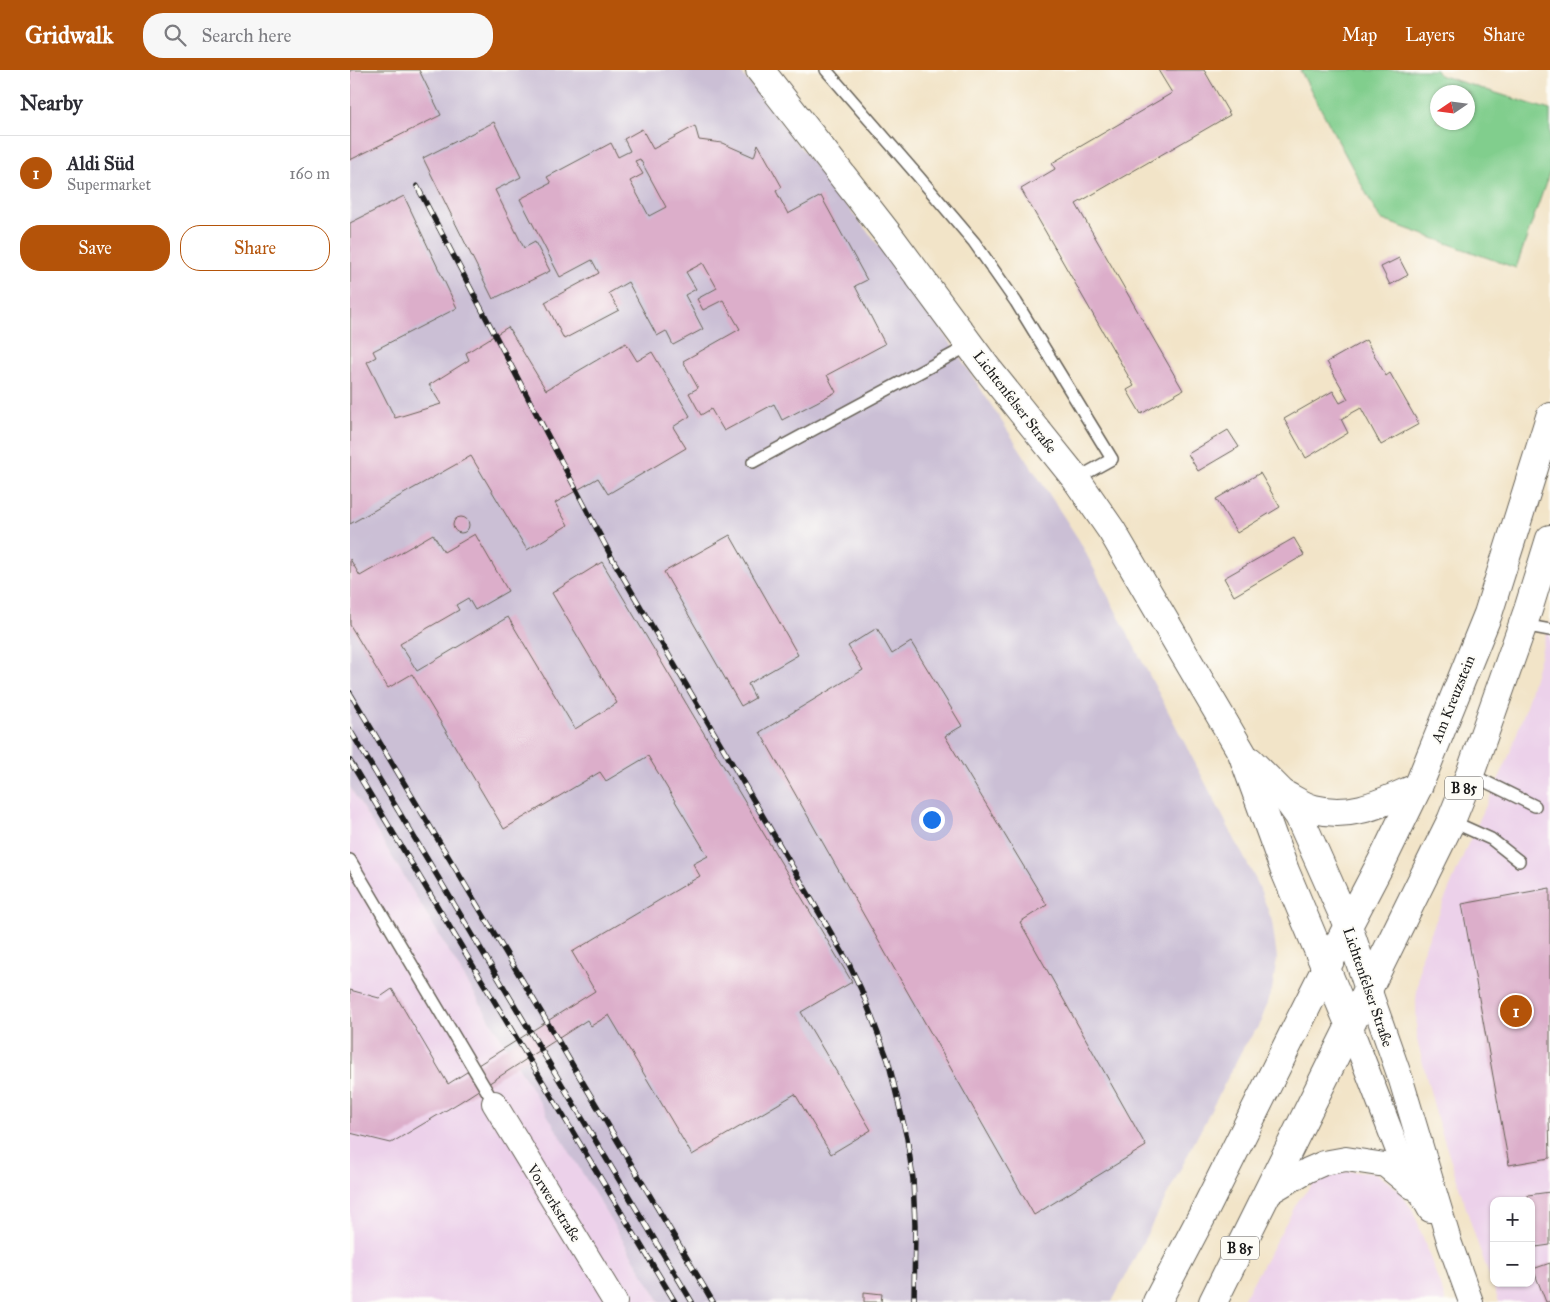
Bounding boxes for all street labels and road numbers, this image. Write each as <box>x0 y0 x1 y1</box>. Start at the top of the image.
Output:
street label: Lichtenfelser Straße <box>969 347 1061 457</box>
street label: Am Kreuzstein <box>1427 653 1479 746</box>
road number: B 85 <box>1445 776 1483 800</box>
street label: Lichtenfelser Straße <box>1339 925 1397 1049</box>
street label: Vorwerkstraße <box>523 1160 585 1245</box>
road number: B 85 <box>1221 1236 1259 1260</box>

